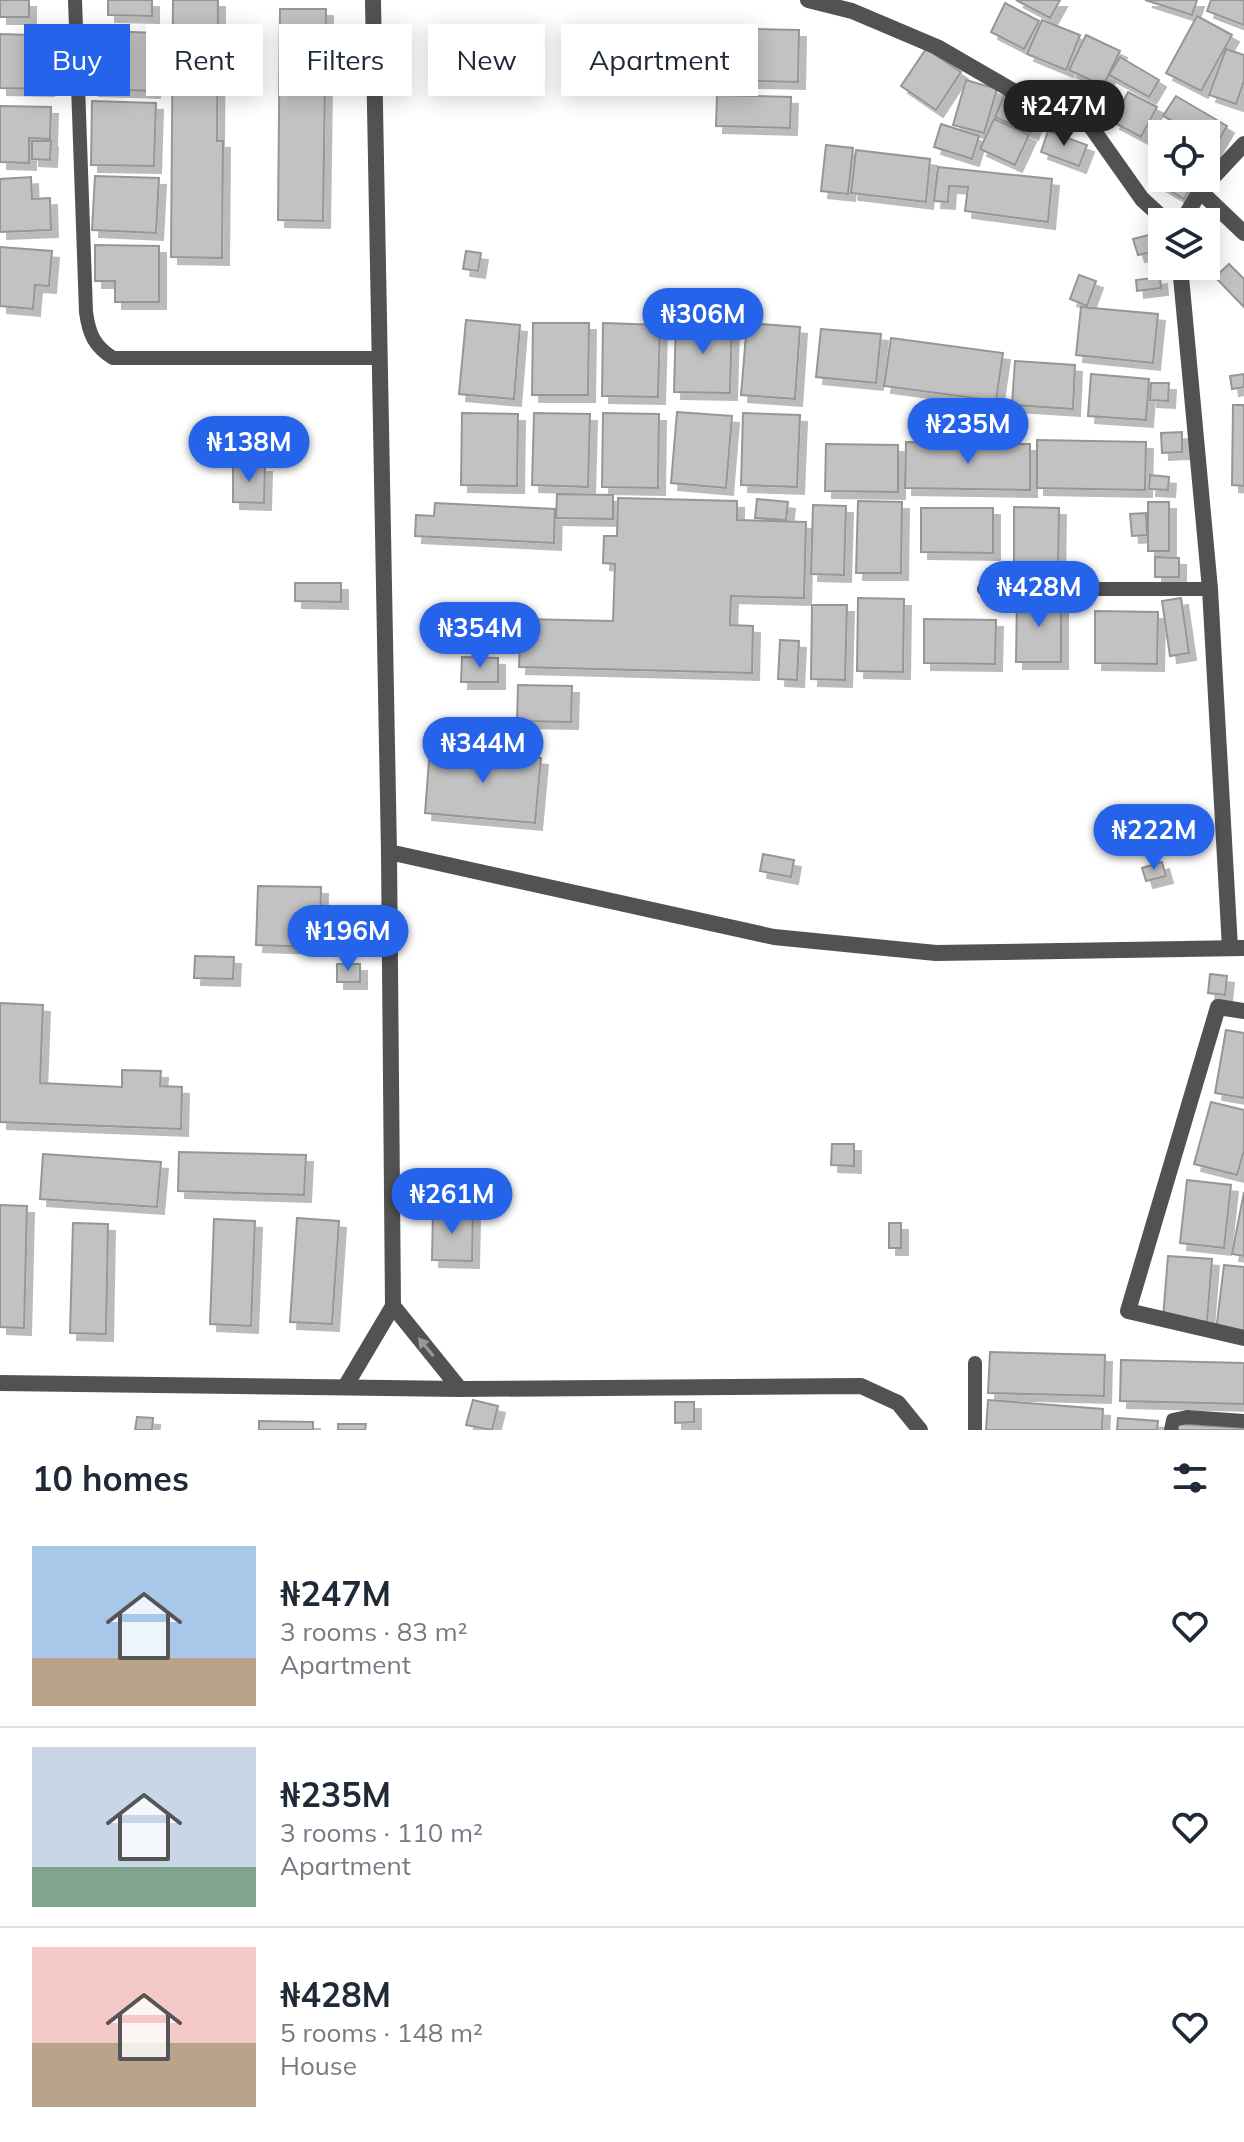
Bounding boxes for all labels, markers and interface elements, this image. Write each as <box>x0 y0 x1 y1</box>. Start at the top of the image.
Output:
chip: Buy <box>24 24 130 96</box>
chip: Rent <box>146 24 263 96</box>
chip: Filters <box>279 24 412 96</box>
chip: New <box>428 24 545 96</box>
chip: Apartment <box>561 24 758 96</box>
pin: ₦247M <box>1008 80 1120 148</box>
text: ₦247M <box>1021 89 1107 122</box>
map controls <box>1148 120 1220 280</box>
button: locate <box>1148 120 1220 192</box>
button: layers <box>1148 208 1220 280</box>
pin: ₦306M <box>647 288 759 356</box>
text: ₦306M <box>660 297 746 330</box>
pin: ₦235M <box>912 398 1024 466</box>
text: ₦235M <box>925 407 1011 440</box>
pin: ₦138M <box>193 416 305 484</box>
text: ₦138M <box>206 425 292 458</box>
pin: ₦428M <box>983 561 1095 629</box>
text: ₦428M <box>996 570 1082 603</box>
pin: ₦354M <box>424 602 536 670</box>
text: ₦354M <box>437 611 523 644</box>
pin: ₦344M <box>427 717 539 785</box>
text: ₦344M <box>440 726 526 759</box>
pin: ₦222M <box>1098 804 1210 872</box>
text: ₦222M <box>1111 813 1197 846</box>
pin: ₦196M <box>292 905 404 973</box>
text: ₦196M <box>305 914 391 947</box>
pin: ₦261M <box>396 1168 508 1236</box>
text: ₦261M <box>409 1177 495 1210</box>
one-way arrow <box>418 1338 435 1358</box>
icon: filters <box>1168 1456 1212 1500</box>
text: 10 homes <box>32 1457 189 1500</box>
text: ₦247M <box>280 1572 391 1615</box>
icon: home <box>96 1578 192 1674</box>
icon: heart <box>1168 1604 1212 1648</box>
text: 3 rooms · 83 m² <box>280 1615 467 1648</box>
text: Apartment <box>280 1648 411 1681</box>
text: ₦235M <box>280 1773 391 1816</box>
icon: home <box>96 1779 192 1875</box>
icon: heart <box>1168 1805 1212 1849</box>
text: 3 rooms · 110 m² <box>280 1816 483 1849</box>
text: Apartment <box>280 1849 411 1882</box>
text: ₦428M <box>280 1973 391 2016</box>
icon: home <box>96 1979 192 2075</box>
icon: heart <box>1168 2005 1212 2049</box>
text: 5 rooms · 148 m² <box>280 2016 483 2049</box>
text: House <box>280 2049 357 2082</box>

